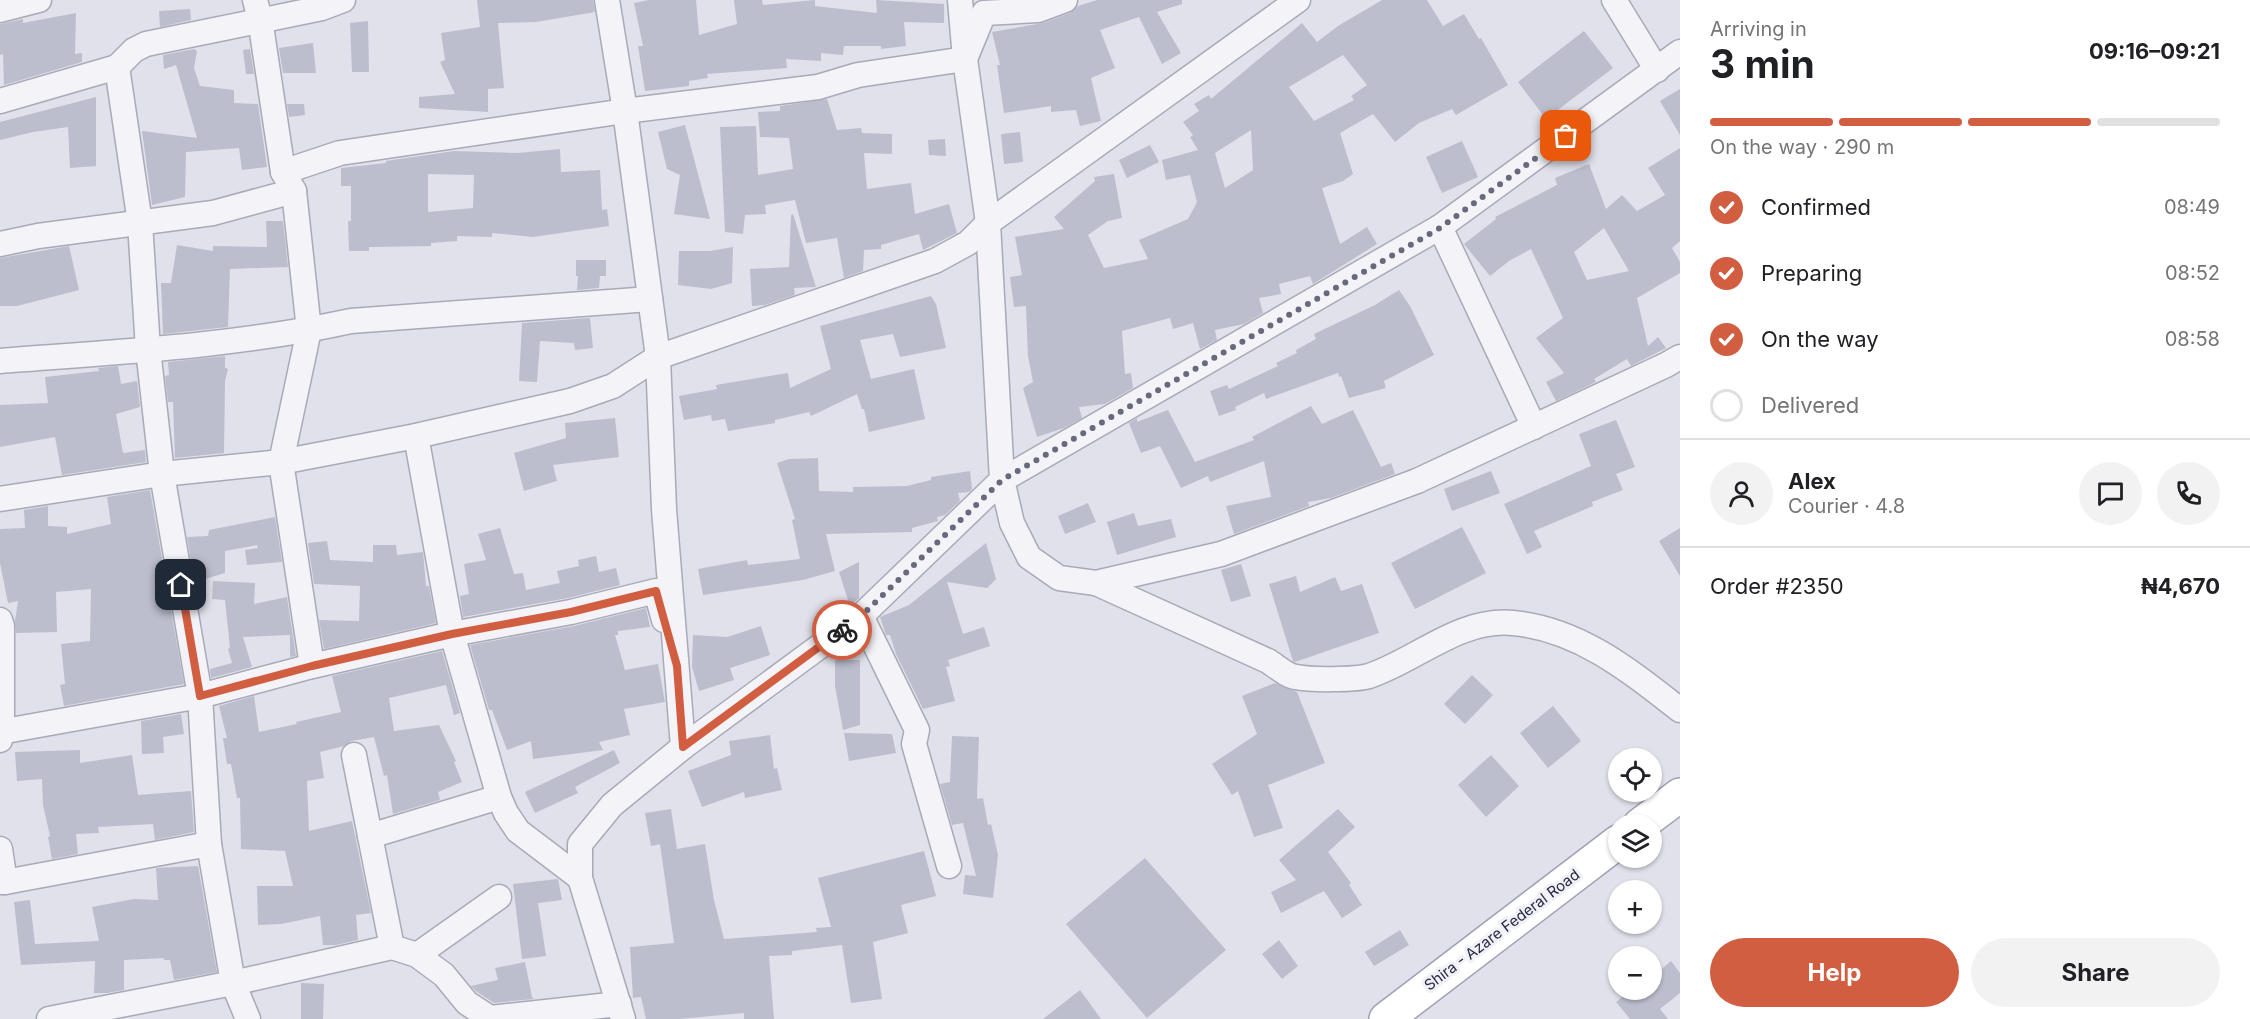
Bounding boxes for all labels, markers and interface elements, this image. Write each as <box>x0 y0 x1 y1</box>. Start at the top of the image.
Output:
text: Arriving in <box>1710 17 1807 41</box>
text: 09:16–09:21 <box>2089 38 2220 64</box>
text: 3 min <box>1710 40 1815 87</box>
pin <box>1540 110 1591 161</box>
icon: bag <box>1549 119 1582 152</box>
text: On the way · 290 m <box>1710 135 1894 159</box>
icon: check <box>1710 191 1743 224</box>
text: Confirmed <box>1761 194 1871 220</box>
text: 08:49 <box>2164 195 2220 219</box>
icon: check <box>1710 257 1743 290</box>
text: Preparing <box>1761 260 1862 286</box>
text: 08:52 <box>2165 261 2220 285</box>
icon: check <box>1710 323 1743 356</box>
text: On the way <box>1761 326 1879 352</box>
text: 08:58 <box>2165 327 2220 351</box>
text: Delivered <box>1761 392 1859 418</box>
button: person <box>1710 462 1773 525</box>
button: chat <box>2079 462 2142 525</box>
button: phone <box>2157 462 2220 525</box>
text: Alex <box>1788 468 1836 494</box>
text: Courier · 4.8 <box>1788 494 1905 518</box>
pin <box>155 559 206 610</box>
icon: home <box>164 568 197 601</box>
text: Order #2350 <box>1710 573 1844 599</box>
text: ₦4,670 <box>2141 573 2220 599</box>
courier <box>812 600 872 660</box>
icon: bike <box>826 614 859 647</box>
map controls <box>1608 748 1662 1000</box>
button: locate <box>1608 748 1662 802</box>
button: layers <box>1608 814 1662 868</box>
street label: Shira - Azare Federal Road <box>1420 865 1583 994</box>
button: + <box>1608 880 1662 934</box>
button: Help <box>1710 938 1959 1007</box>
button: Share <box>1971 938 2220 1007</box>
button: − <box>1608 946 1662 1000</box>

